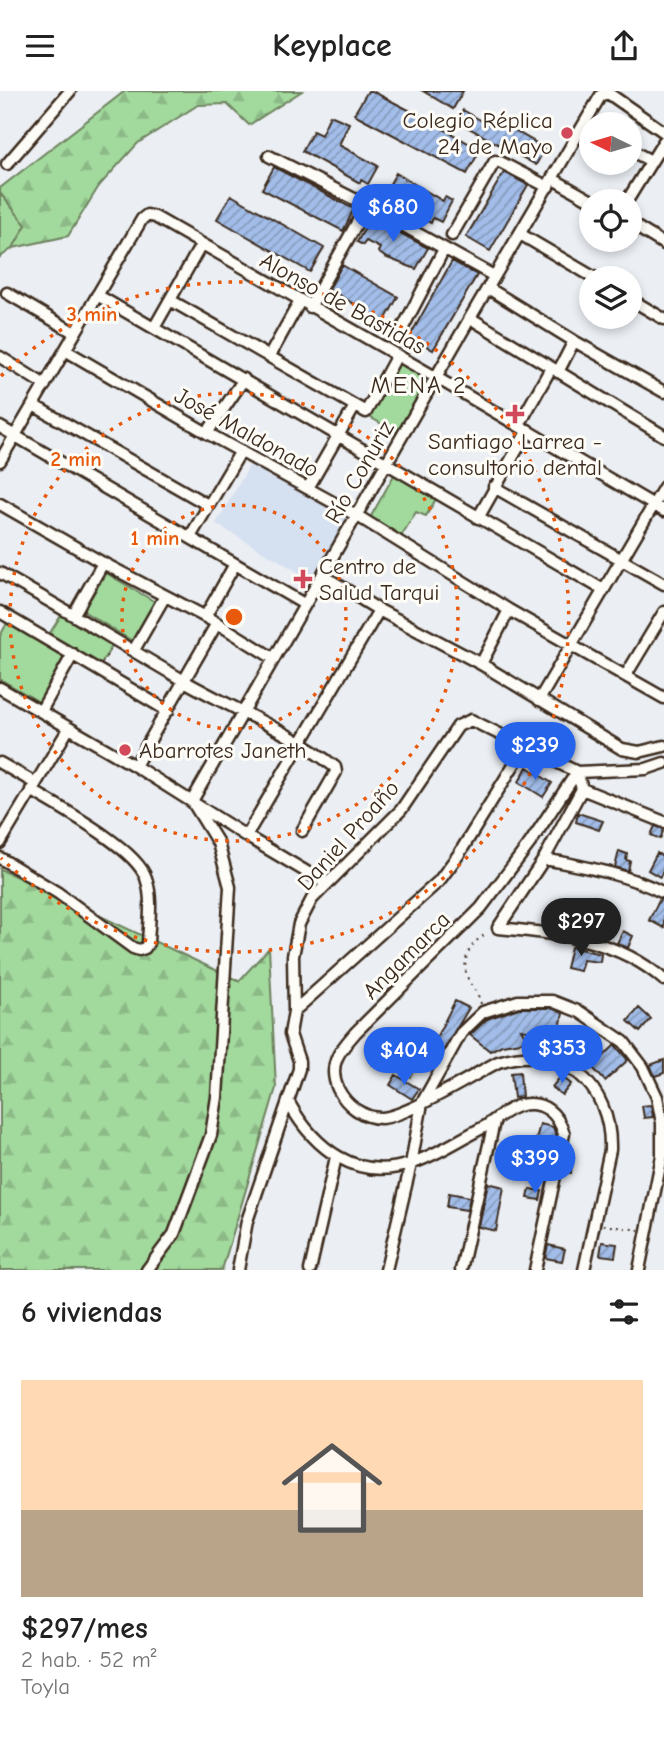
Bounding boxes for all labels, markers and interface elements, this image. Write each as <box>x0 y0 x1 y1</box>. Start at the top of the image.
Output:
icon: menu <box>21 27 59 65</box>
text: Keyplace <box>272 27 392 64</box>
icon: share <box>605 27 643 65</box>
place label: Colegio Réplica 24 de Mayo <box>403 107 553 160</box>
north arrow <box>579 112 642 175</box>
map controls <box>579 112 642 329</box>
marker: Colegio Réplica 24 de Mayo <box>559 125 575 141</box>
pin: $680 <box>352 185 434 244</box>
button: locate <box>579 189 642 252</box>
text: $680 <box>368 193 418 220</box>
street label: Alonso de Bastidas <box>255 247 430 360</box>
button: layers <box>579 266 642 329</box>
text: 3 min <box>66 302 118 326</box>
district label: MENA 2 <box>371 371 467 399</box>
street label: José Maldonado <box>170 382 324 483</box>
marker: Santiago Larrea - consultorio dental <box>505 404 525 424</box>
street label: Río Conuriz <box>319 416 400 528</box>
place label: Santiago Larrea - consultorio dental <box>428 428 602 481</box>
text: 2 min <box>50 447 102 471</box>
text: 1 min <box>131 526 179 550</box>
place label: Centro de Salud Tarqui <box>319 553 440 606</box>
marker: Centro de Salud Tarqui <box>293 569 313 589</box>
centre of rings <box>222 605 246 629</box>
pin: $239 <box>494 723 576 782</box>
text: $239 <box>511 731 559 758</box>
place label: Abarrotes Janeth <box>139 737 307 764</box>
marker: Abarrotes Janeth <box>117 742 133 758</box>
street label: Daniel Proaño <box>292 775 405 896</box>
pin: $297 <box>540 899 622 958</box>
street label: Angamarca <box>357 906 456 1005</box>
text: $297 <box>557 907 605 934</box>
pin: $353 <box>521 1025 603 1085</box>
pin: $404 <box>363 1027 445 1087</box>
text: $353 <box>538 1034 586 1061</box>
text: $404 <box>380 1036 428 1063</box>
pin: $399 <box>494 1135 576 1195</box>
text: $399 <box>510 1144 560 1171</box>
icon: filters <box>605 1293 643 1331</box>
text: 6 viviendas <box>21 1295 162 1330</box>
icon: home <box>269 1425 395 1551</box>
text: $297/mes <box>21 1611 148 1646</box>
text: 2 hab. · 52 m² <box>21 1646 157 1673</box>
text: Toyla <box>21 1673 70 1700</box>

